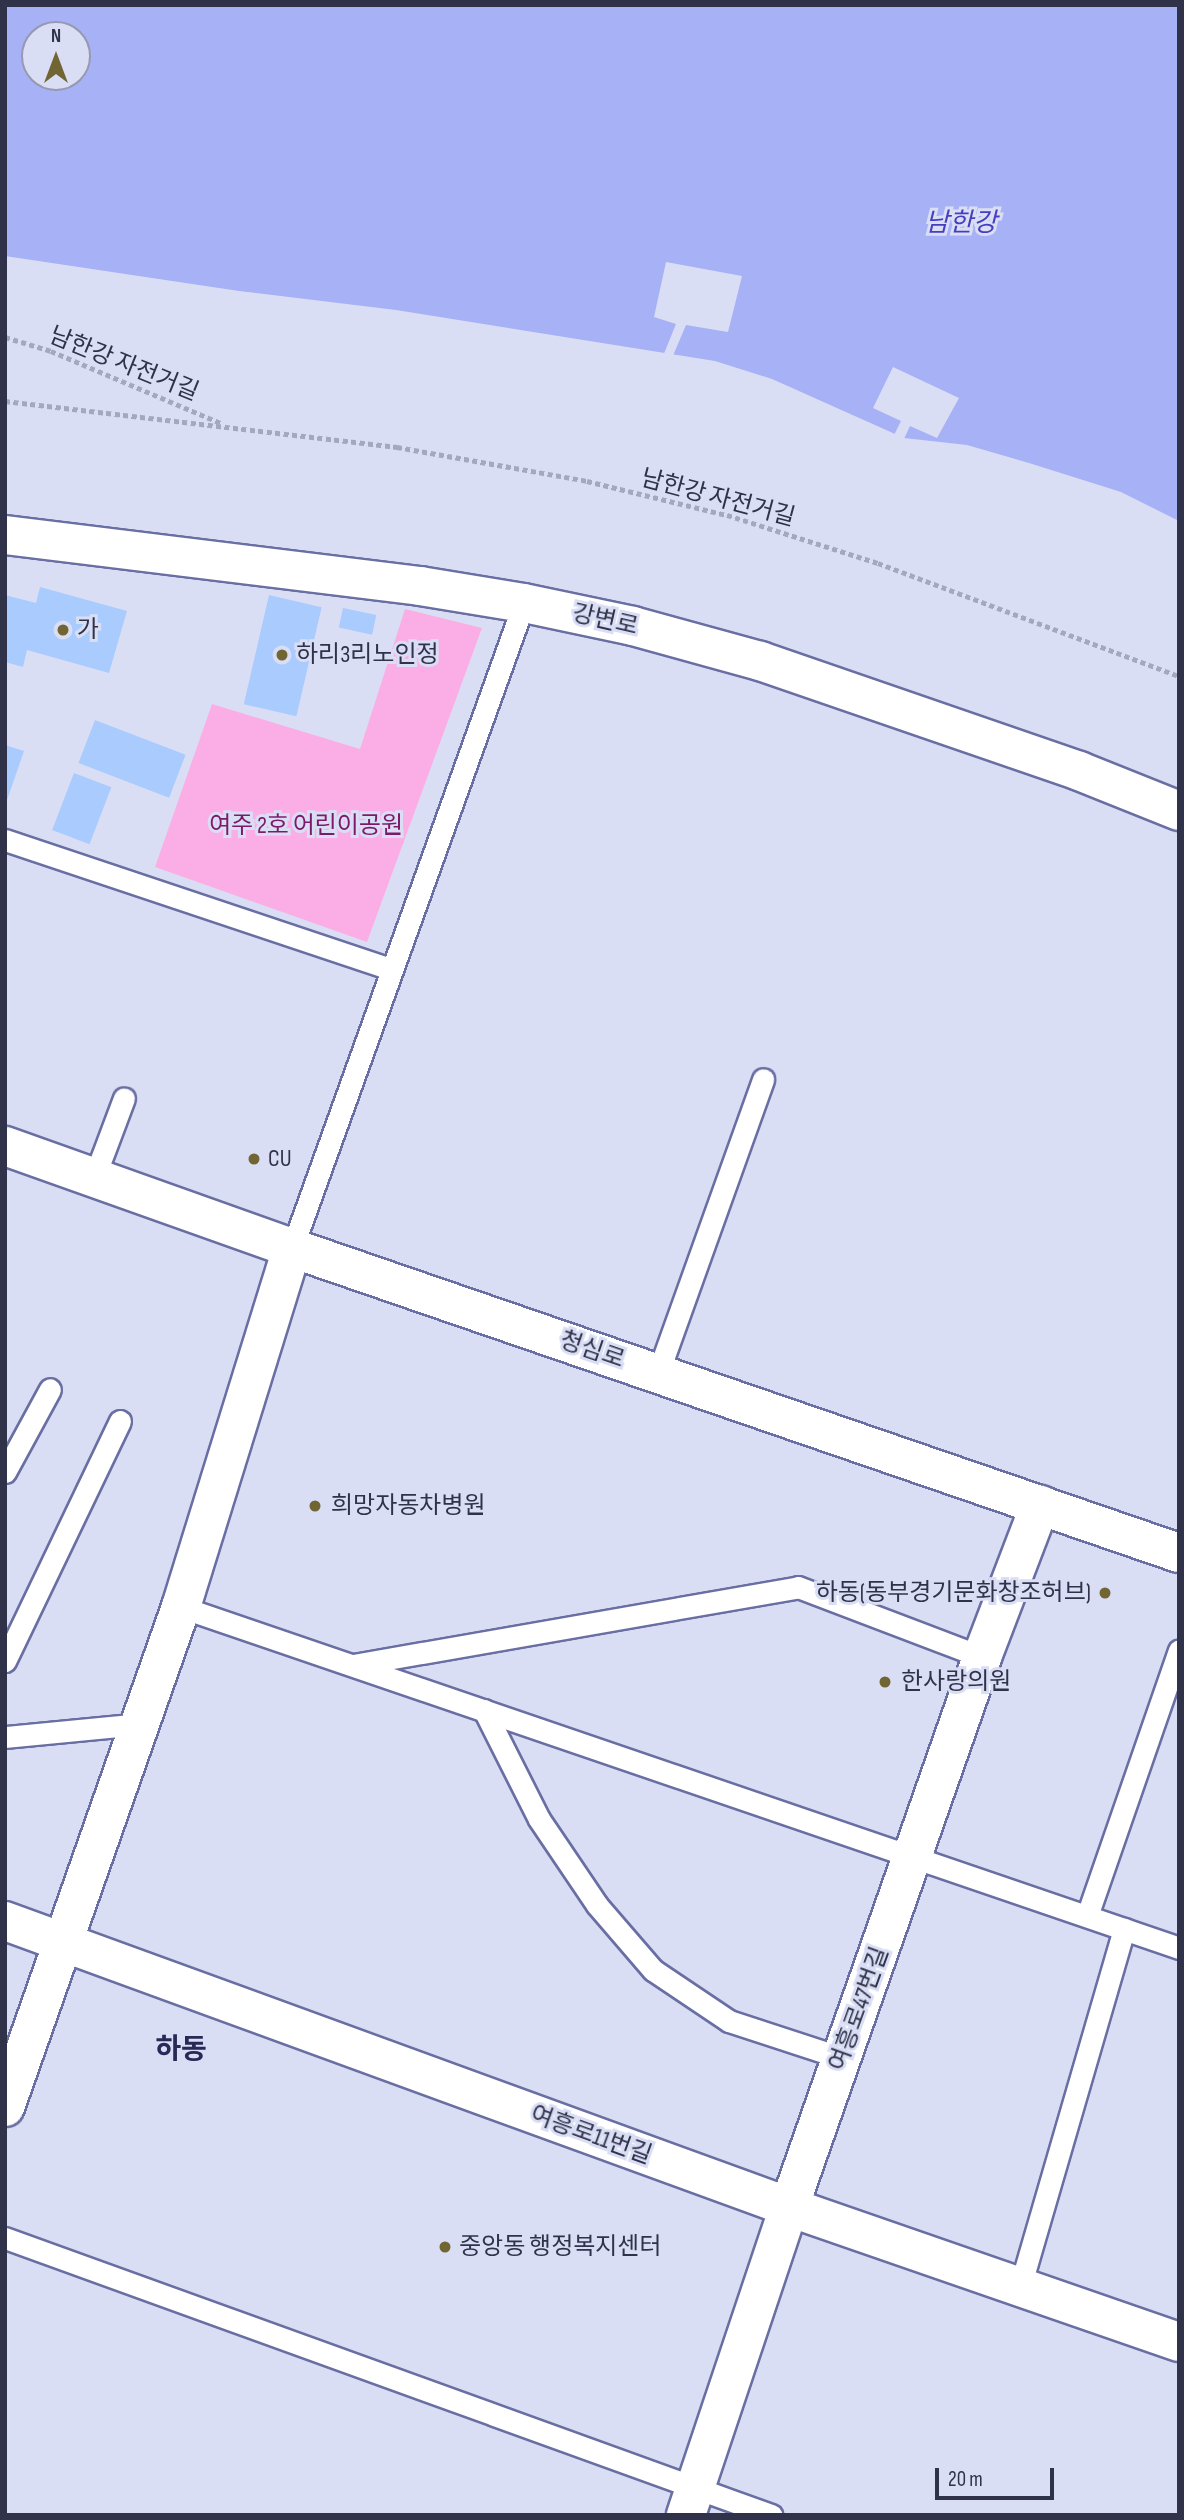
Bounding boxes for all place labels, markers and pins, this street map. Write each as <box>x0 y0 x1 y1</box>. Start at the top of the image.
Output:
place label: 가 <box>77 616 99 644</box>
marker: 가 <box>55 622 71 638</box>
place label: 하리3리노인정 <box>296 641 439 669</box>
marker: 하리3리노인정 <box>274 647 290 663</box>
place label: CU <box>268 1145 292 1173</box>
marker: CU <box>246 1151 262 1167</box>
place label: 희망자동차병원 <box>331 1492 486 1520</box>
marker: 희망자동차병원 <box>305 1496 325 1516</box>
place label: 하동(동부경기문화창조허브) <box>816 1579 1091 1607</box>
marker: 하동(동부경기문화창조허브) <box>1097 1585 1113 1601</box>
place label: 한사랑의원 <box>901 1668 1011 1696</box>
marker: 한사랑의원 <box>875 1672 895 1692</box>
place label: 중앙동 행정복지센터 <box>459 2233 662 2261</box>
marker: 중앙동 행정복지센터 <box>437 2239 453 2255</box>

